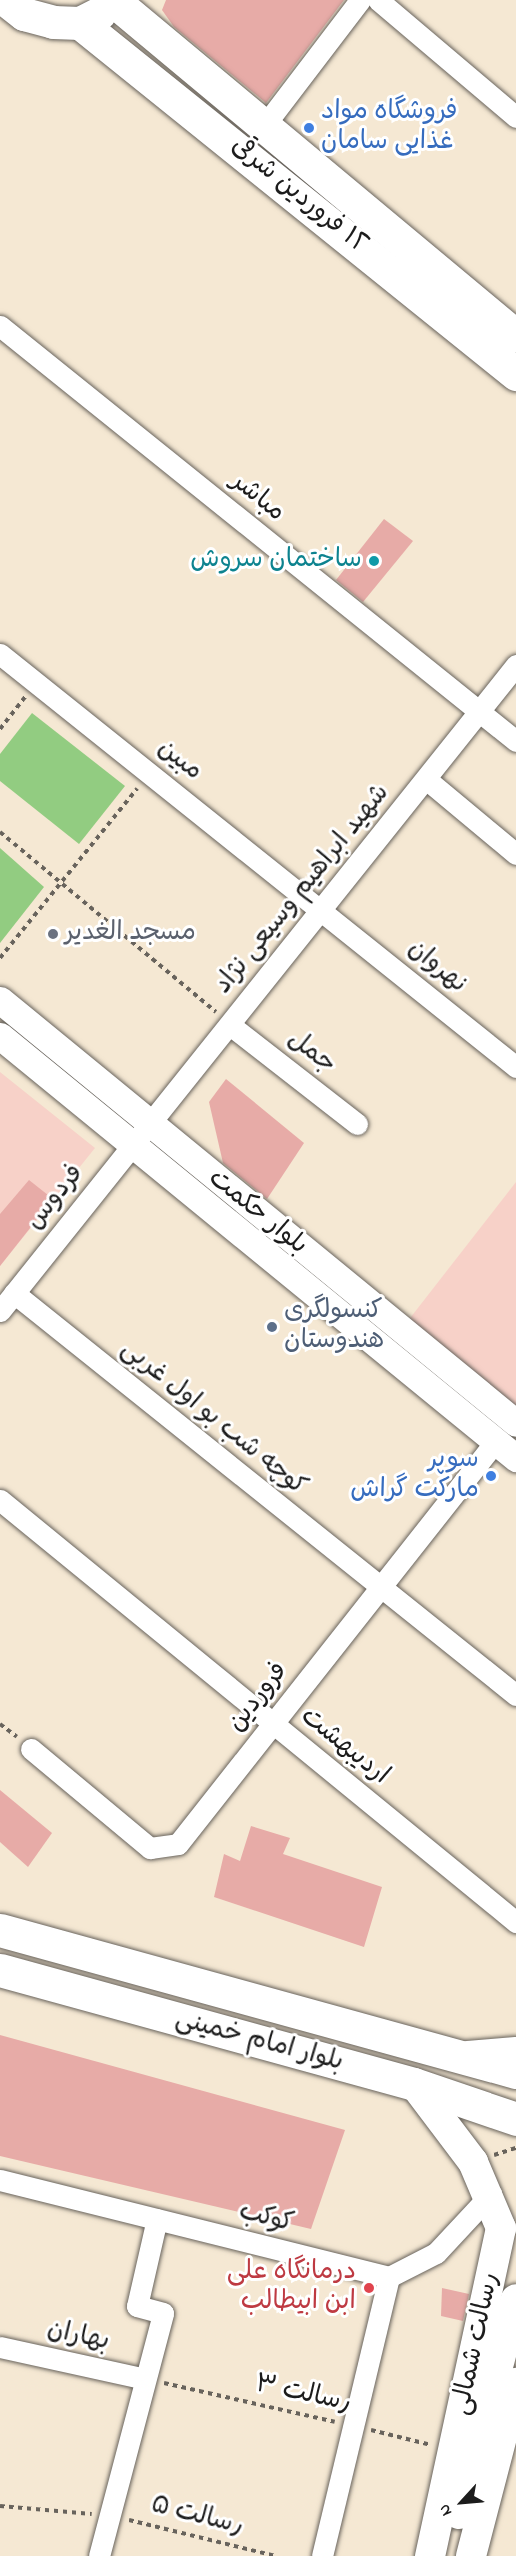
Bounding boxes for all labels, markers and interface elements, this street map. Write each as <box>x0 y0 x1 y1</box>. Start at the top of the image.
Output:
place label: فروشگاه مواد غذایی سامان <box>321 97 458 158</box>
marker: فروشگاه مواد غذایی سامان <box>302 121 316 135</box>
street label: ١٢ فروردین شرقی <box>224 132 374 262</box>
street label: مباشر <box>223 467 291 529</box>
place label: ساختمان سروش <box>190 545 362 577</box>
marker: ساختمان سروش <box>367 554 381 568</box>
street label: مبین <box>150 734 208 788</box>
street label: شهید ابراهیم وسیعی نژاد <box>209 779 397 1001</box>
place label: مسجد الغدیر <box>65 918 196 950</box>
marker: مسجد الغدیر <box>46 927 60 941</box>
street label: نهروان <box>401 934 473 1002</box>
street label: جمل <box>281 1024 341 1082</box>
street label: فردوس <box>20 1159 92 1237</box>
street label: بلوار حکمت <box>201 1164 313 1262</box>
place label: کنسولگری هندوستان <box>284 1296 384 1358</box>
marker: کنسولگری هندوستان <box>265 1320 279 1334</box>
street label: کوچه شب بو اول غربی <box>114 1335 312 1503</box>
place label: سوپر مارکت گراش <box>350 1445 479 1506</box>
marker: سوپر مارکت گراش <box>484 1469 498 1483</box>
street label: فروردین <box>222 1657 296 1739</box>
street label: اردیبهشت <box>293 1702 395 1792</box>
street label: بلوار امام خمینی <box>172 2005 346 2079</box>
street label: کوکب <box>235 2197 297 2241</box>
place label: درمانگاه علی ابن ابیطالب <box>227 2257 356 2318</box>
street label: رسالت شمالی <box>447 2270 507 2418</box>
marker: درمانگاه علی ابن ابیطالب <box>360 2279 378 2297</box>
street label: بهاران <box>44 2315 112 2359</box>
street label: رسالت ۳ <box>252 2370 354 2420</box>
north arrow <box>432 2472 492 2532</box>
street label: رسالت ۵ <box>147 2490 247 2544</box>
text: N <box>433 2500 459 2520</box>

